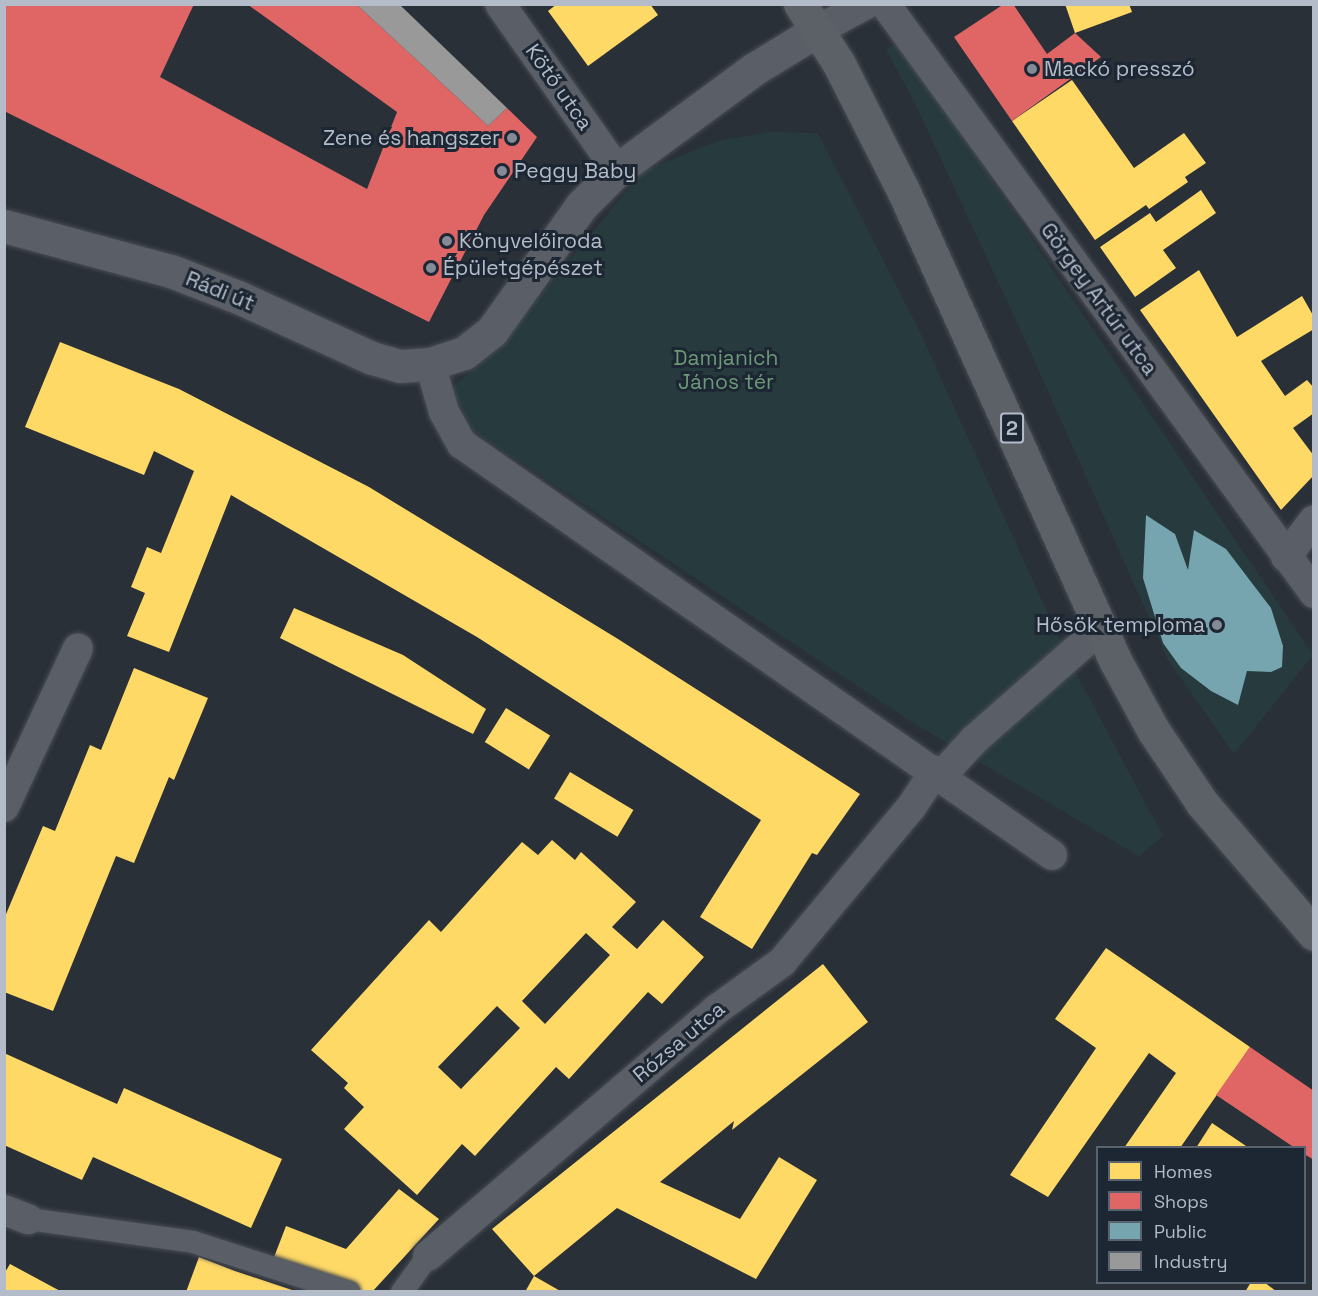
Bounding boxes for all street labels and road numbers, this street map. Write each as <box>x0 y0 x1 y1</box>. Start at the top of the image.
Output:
street label: Kötő utca <box>520 39 598 135</box>
street label: Görgey Artúr utca <box>1035 218 1163 380</box>
street label: Rádi út <box>182 266 258 316</box>
road number: 2 <box>1000 411 1024 445</box>
street label: Rózsa utca <box>628 996 730 1088</box>

